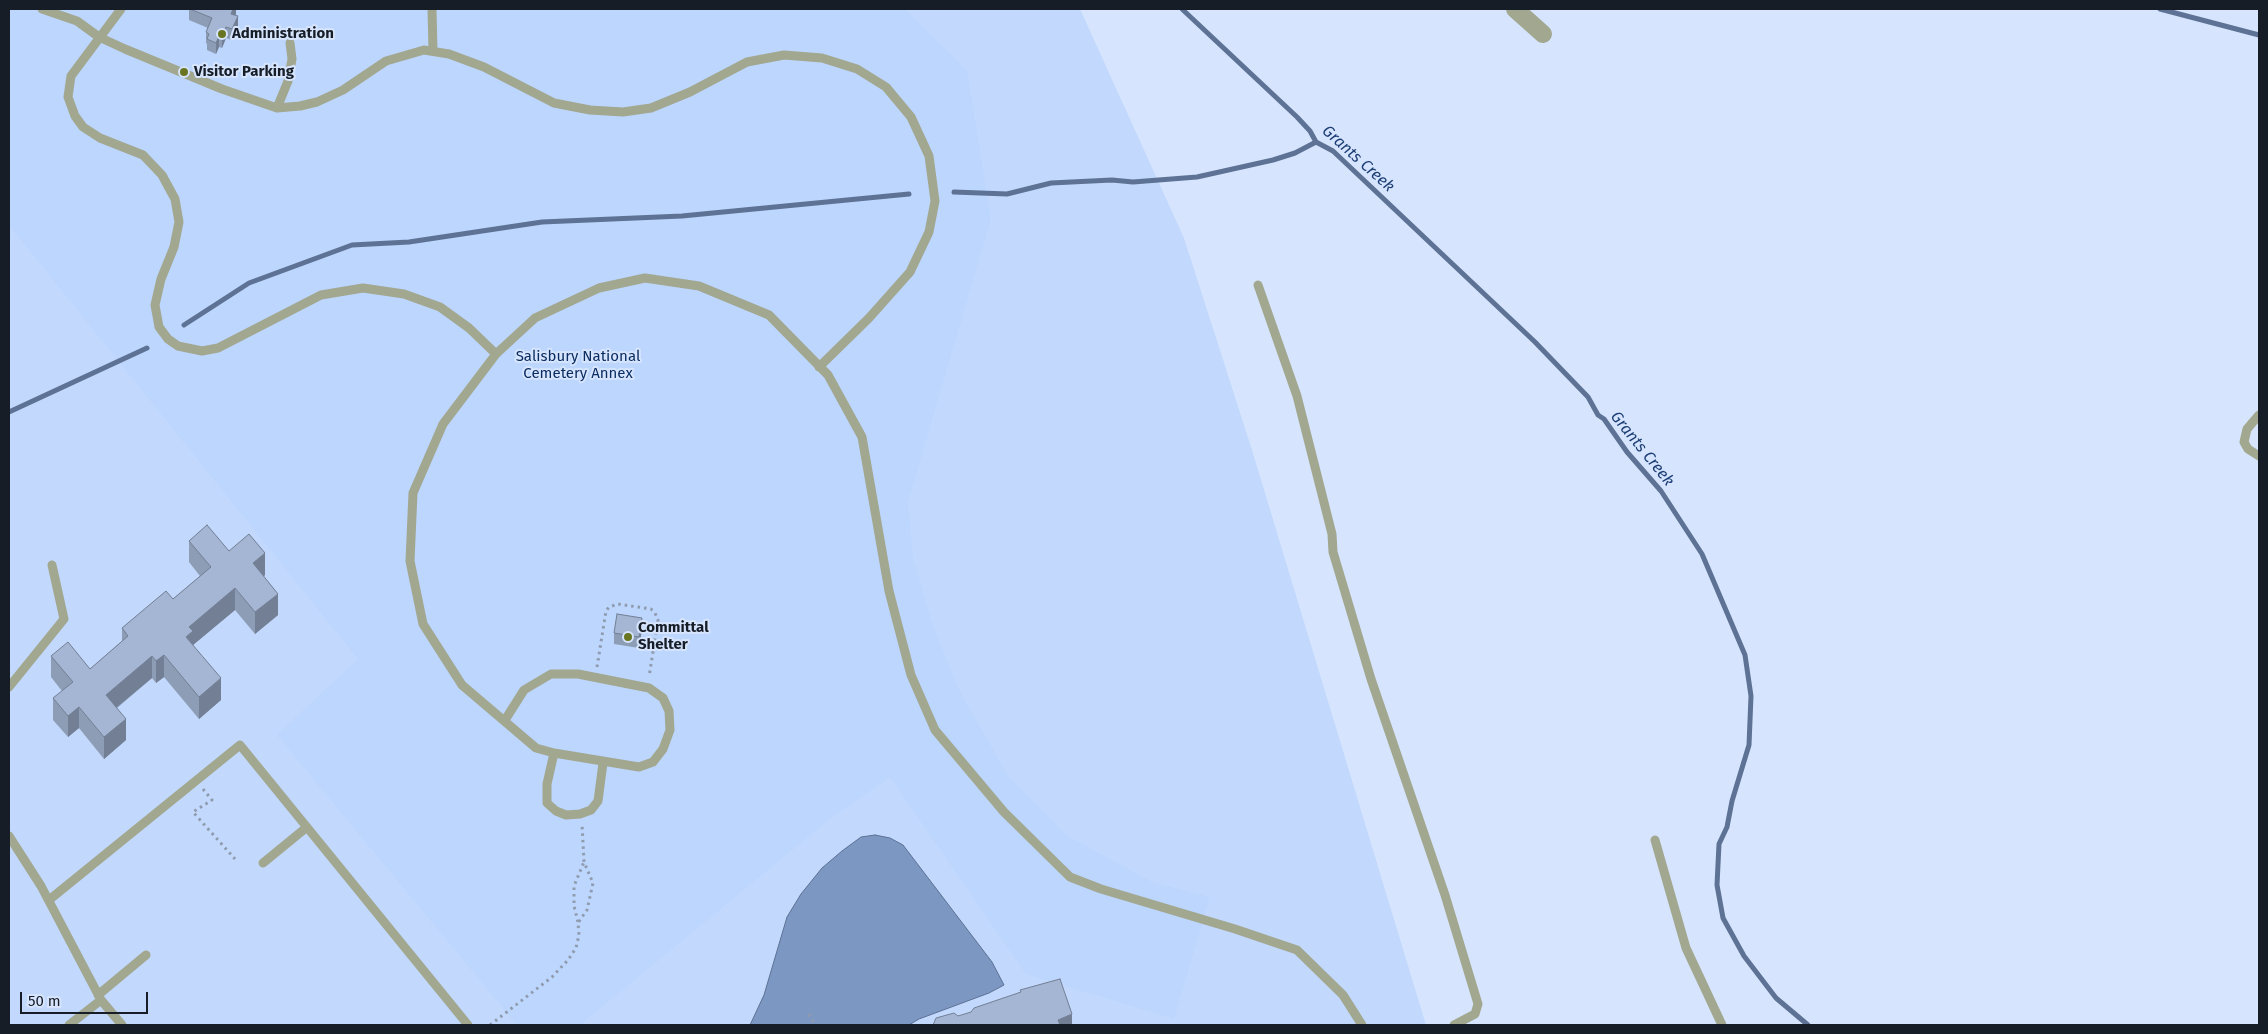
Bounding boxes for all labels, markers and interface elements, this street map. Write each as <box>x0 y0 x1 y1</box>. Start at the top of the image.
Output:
place label: Administration <box>232 25 334 43</box>
marker: Administration <box>216 28 228 40</box>
place label: Visitor Parking <box>194 63 294 81</box>
marker: Visitor Parking <box>178 66 190 78</box>
water label: Grants Creek <box>1318 122 1398 196</box>
park label: Salisbury National Cemetery Annex <box>516 348 640 383</box>
water label: Grants Creek <box>1606 408 1678 490</box>
place label: Committal Shelter <box>638 619 709 654</box>
marker: Committal Shelter <box>622 631 634 643</box>
scale bar <box>22 982 150 1014</box>
text: 50 m <box>28 992 61 1010</box>

